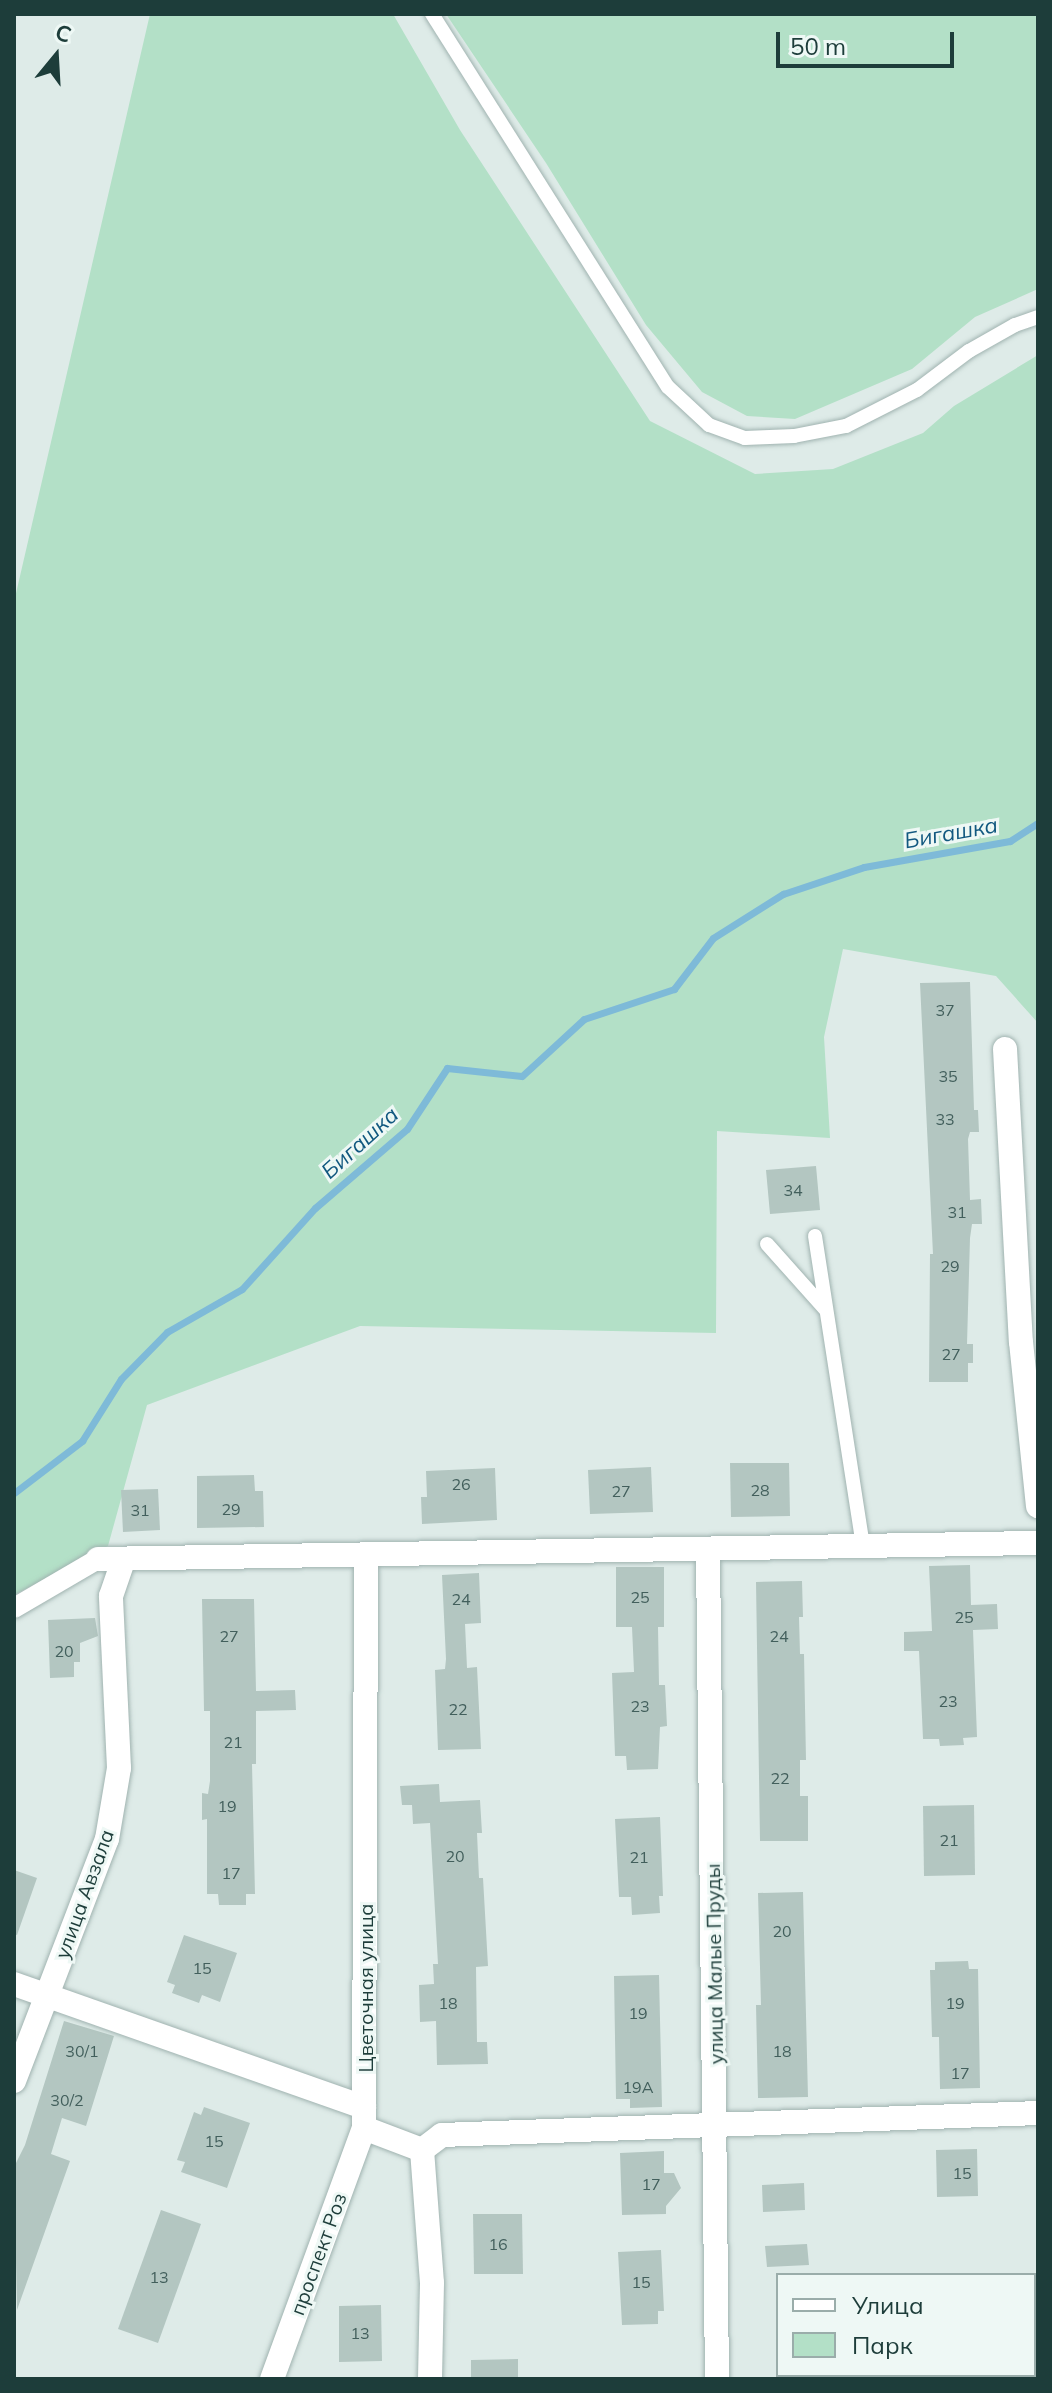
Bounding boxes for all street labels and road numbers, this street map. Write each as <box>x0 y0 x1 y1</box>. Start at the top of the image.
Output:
street label: улица Авзала <box>50 1826 118 1962</box>
street label: улица Малые Пруды <box>700 1863 728 2065</box>
street label: Цветочная улица <box>353 1904 377 2072</box>
street label: проспект Роз <box>285 2190 351 2318</box>

